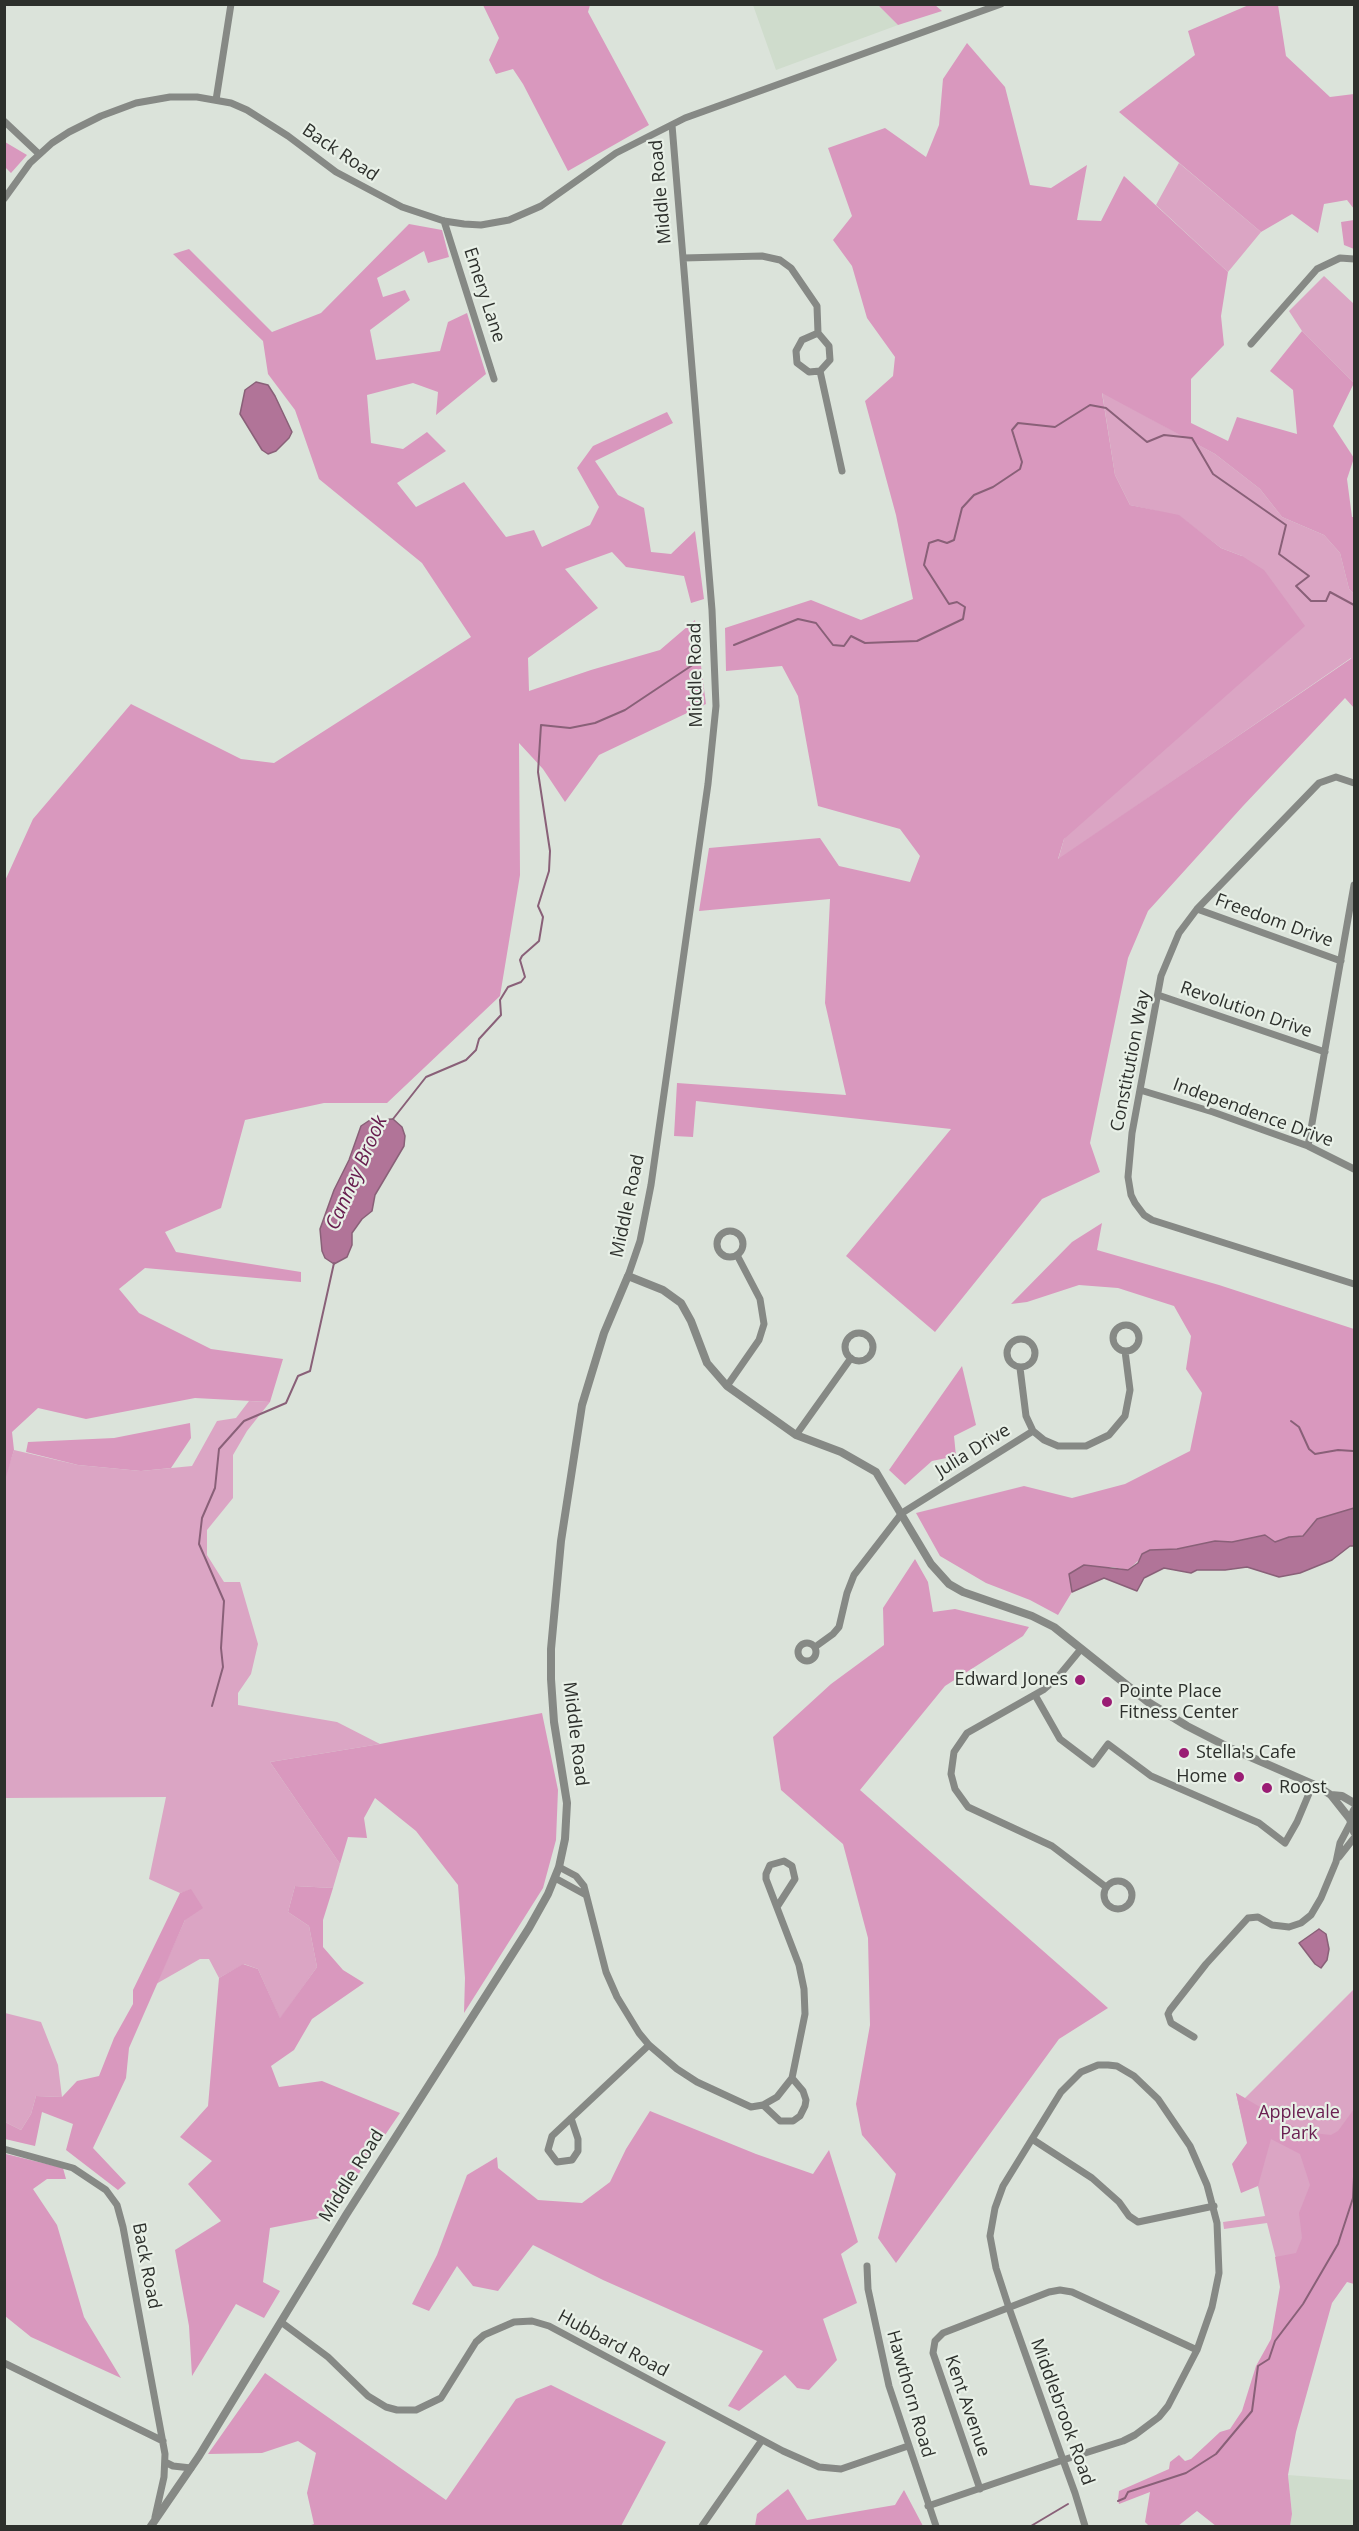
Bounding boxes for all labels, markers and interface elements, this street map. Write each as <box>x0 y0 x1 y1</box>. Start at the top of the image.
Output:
street label: Back Road <box>298 120 382 186</box>
street label: Middle Road <box>646 139 676 245</box>
street label: Emery Lane <box>459 245 509 345</box>
street label: Middle Road <box>684 622 708 728</box>
street label: Freedom Drive <box>1212 890 1336 952</box>
street label: Revolution Drive <box>1177 977 1315 1043</box>
street label: Constitution Way <box>1107 989 1155 1133</box>
street label: Independence Drive <box>1170 1074 1336 1152</box>
water label: Canney Brook <box>321 1112 393 1234</box>
street label: Middle Road <box>607 1152 649 1260</box>
street label: Julia Drive <box>932 1420 1014 1482</box>
place label: Edward Jones <box>955 1669 1068 1691</box>
marker: Edward Jones <box>1073 1673 1087 1687</box>
street label: Middle Road <box>558 1681 592 1787</box>
place label: Pointe Place Fitness Center <box>1119 1681 1239 1724</box>
marker: Pointe Place Fitness Center <box>1100 1695 1114 1709</box>
place label: Stella's Cafe <box>1196 1742 1296 1764</box>
marker: Stella's Cafe <box>1177 1746 1191 1760</box>
place label: Home <box>1176 1766 1227 1788</box>
marker: Home <box>1232 1770 1246 1784</box>
place label: Roost <box>1279 1777 1327 1799</box>
marker: Roost <box>1260 1781 1274 1795</box>
park label: Applevale Park <box>1258 2102 1340 2144</box>
street label: Middle Road <box>315 2126 389 2226</box>
street label: Back Road <box>127 2221 165 2311</box>
street label: Hubbard Road <box>554 2306 672 2382</box>
street label: Hawthorn Road <box>881 2328 939 2460</box>
street label: Middlebrook Road <box>1025 2336 1099 2488</box>
street label: Kent Avenue <box>940 2352 994 2460</box>

